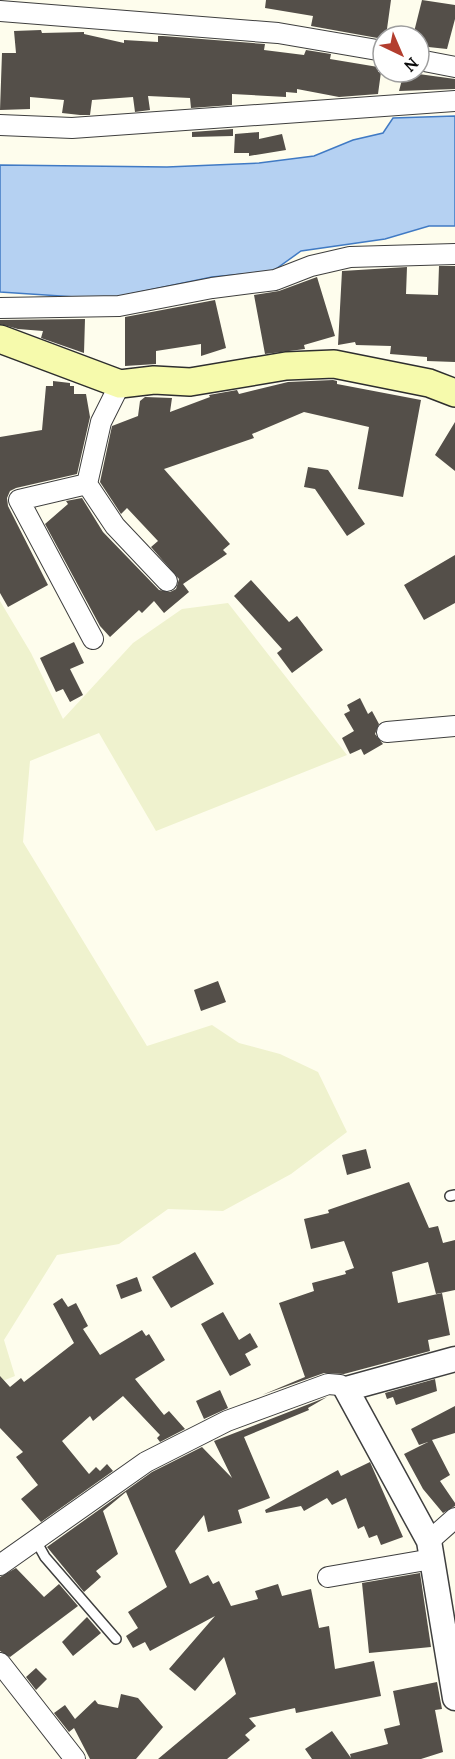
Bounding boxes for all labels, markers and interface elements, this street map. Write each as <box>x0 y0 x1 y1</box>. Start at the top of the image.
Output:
north arrow <box>371 24 431 84</box>
text: N <box>400 53 423 76</box>

